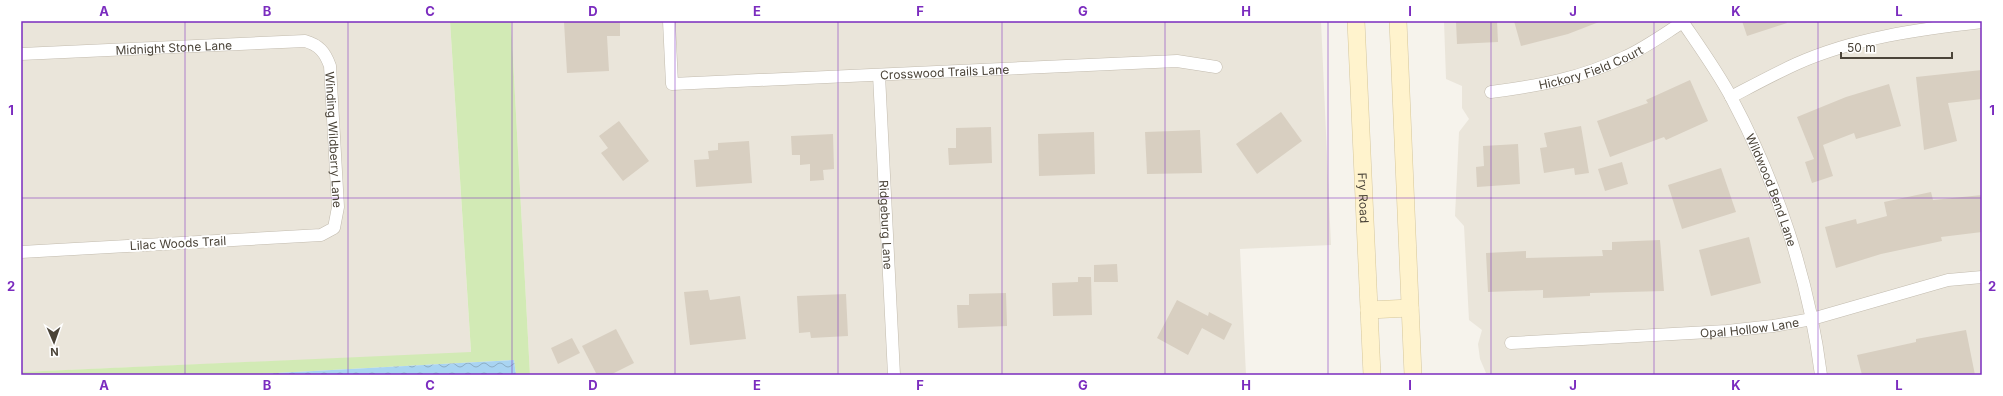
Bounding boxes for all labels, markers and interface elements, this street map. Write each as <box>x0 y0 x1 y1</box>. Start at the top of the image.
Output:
text: A <box>99 3 109 19</box>
text: B <box>263 3 272 19</box>
text: C <box>425 3 435 19</box>
text: D <box>588 3 598 19</box>
text: E <box>753 3 761 19</box>
text: F <box>916 3 924 19</box>
text: G <box>1078 3 1088 19</box>
text: H <box>1241 3 1251 19</box>
text: I <box>1408 3 1412 19</box>
text: J <box>1569 3 1577 19</box>
text: K <box>1731 3 1741 19</box>
text: L <box>1895 3 1903 19</box>
scale bar <box>1841 34 1952 60</box>
street label: Midnight Stone Lane <box>115 37 232 57</box>
text: 50 m <box>1847 40 1876 55</box>
street label: Hickory Field Court <box>1537 42 1645 92</box>
street label: Crosswood Trails Lane <box>880 61 1010 82</box>
street label: Winding Wildberry Lane <box>323 71 346 208</box>
text: 1 <box>8 102 14 118</box>
text: 1 <box>1989 102 1995 118</box>
street label: Wildwood Bend Lane <box>1743 131 1800 248</box>
street label: Fry Road <box>1355 172 1373 223</box>
street label: Ridgeburg Lane <box>877 180 896 270</box>
street label: Lilac Woods Trail <box>129 233 227 253</box>
text: 2 <box>7 278 15 294</box>
text: 2 <box>1988 278 1996 294</box>
street label: Opal Hollow Lane <box>1700 314 1800 340</box>
north arrow <box>34 322 74 362</box>
text: N <box>50 345 59 359</box>
text: A <box>99 377 109 393</box>
text: B <box>263 377 272 393</box>
text: C <box>425 377 435 393</box>
text: D <box>588 377 598 393</box>
text: E <box>753 377 761 393</box>
text: F <box>916 377 924 393</box>
text: G <box>1078 377 1088 393</box>
text: H <box>1241 377 1251 393</box>
text: I <box>1408 377 1412 393</box>
text: J <box>1569 377 1577 393</box>
text: K <box>1731 377 1741 393</box>
text: L <box>1895 377 1903 393</box>

